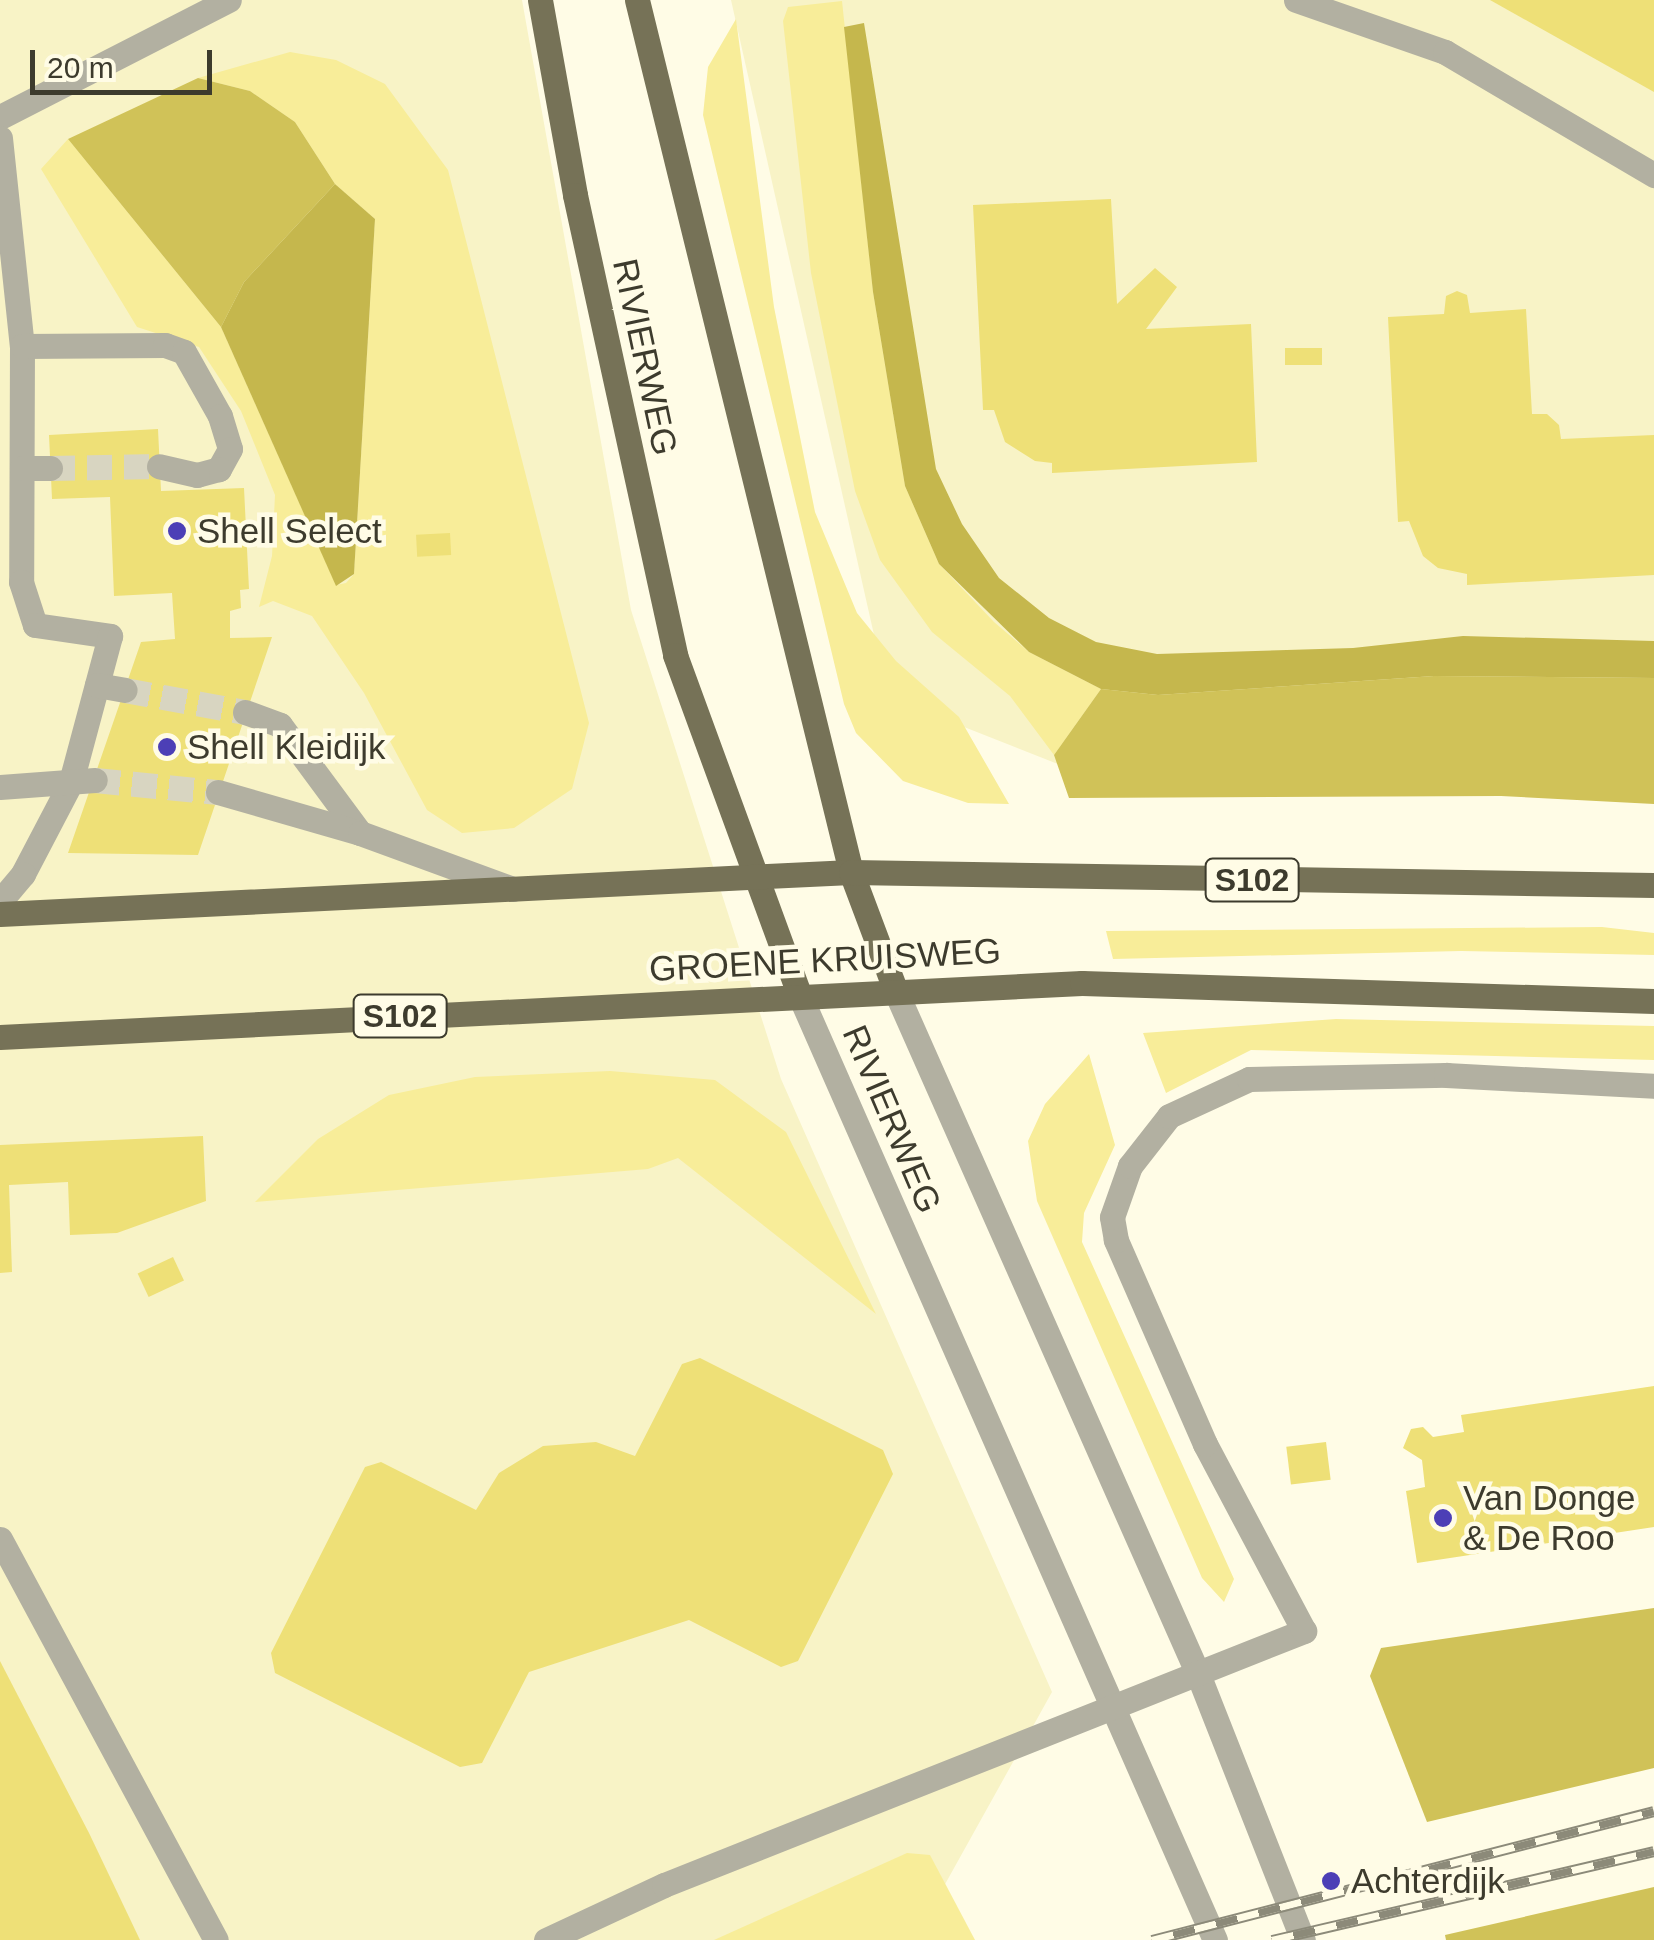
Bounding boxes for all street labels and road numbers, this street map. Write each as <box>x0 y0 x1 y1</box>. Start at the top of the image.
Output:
street label: RIVIERWEG <box>604 255 686 459</box>
road number: S102 <box>1204 853 1300 907</box>
street label: GROENE KRUISWEG <box>648 930 1002 990</box>
road number: S102 <box>352 989 448 1043</box>
street label: RIVIERWEG <box>834 1019 950 1219</box>

